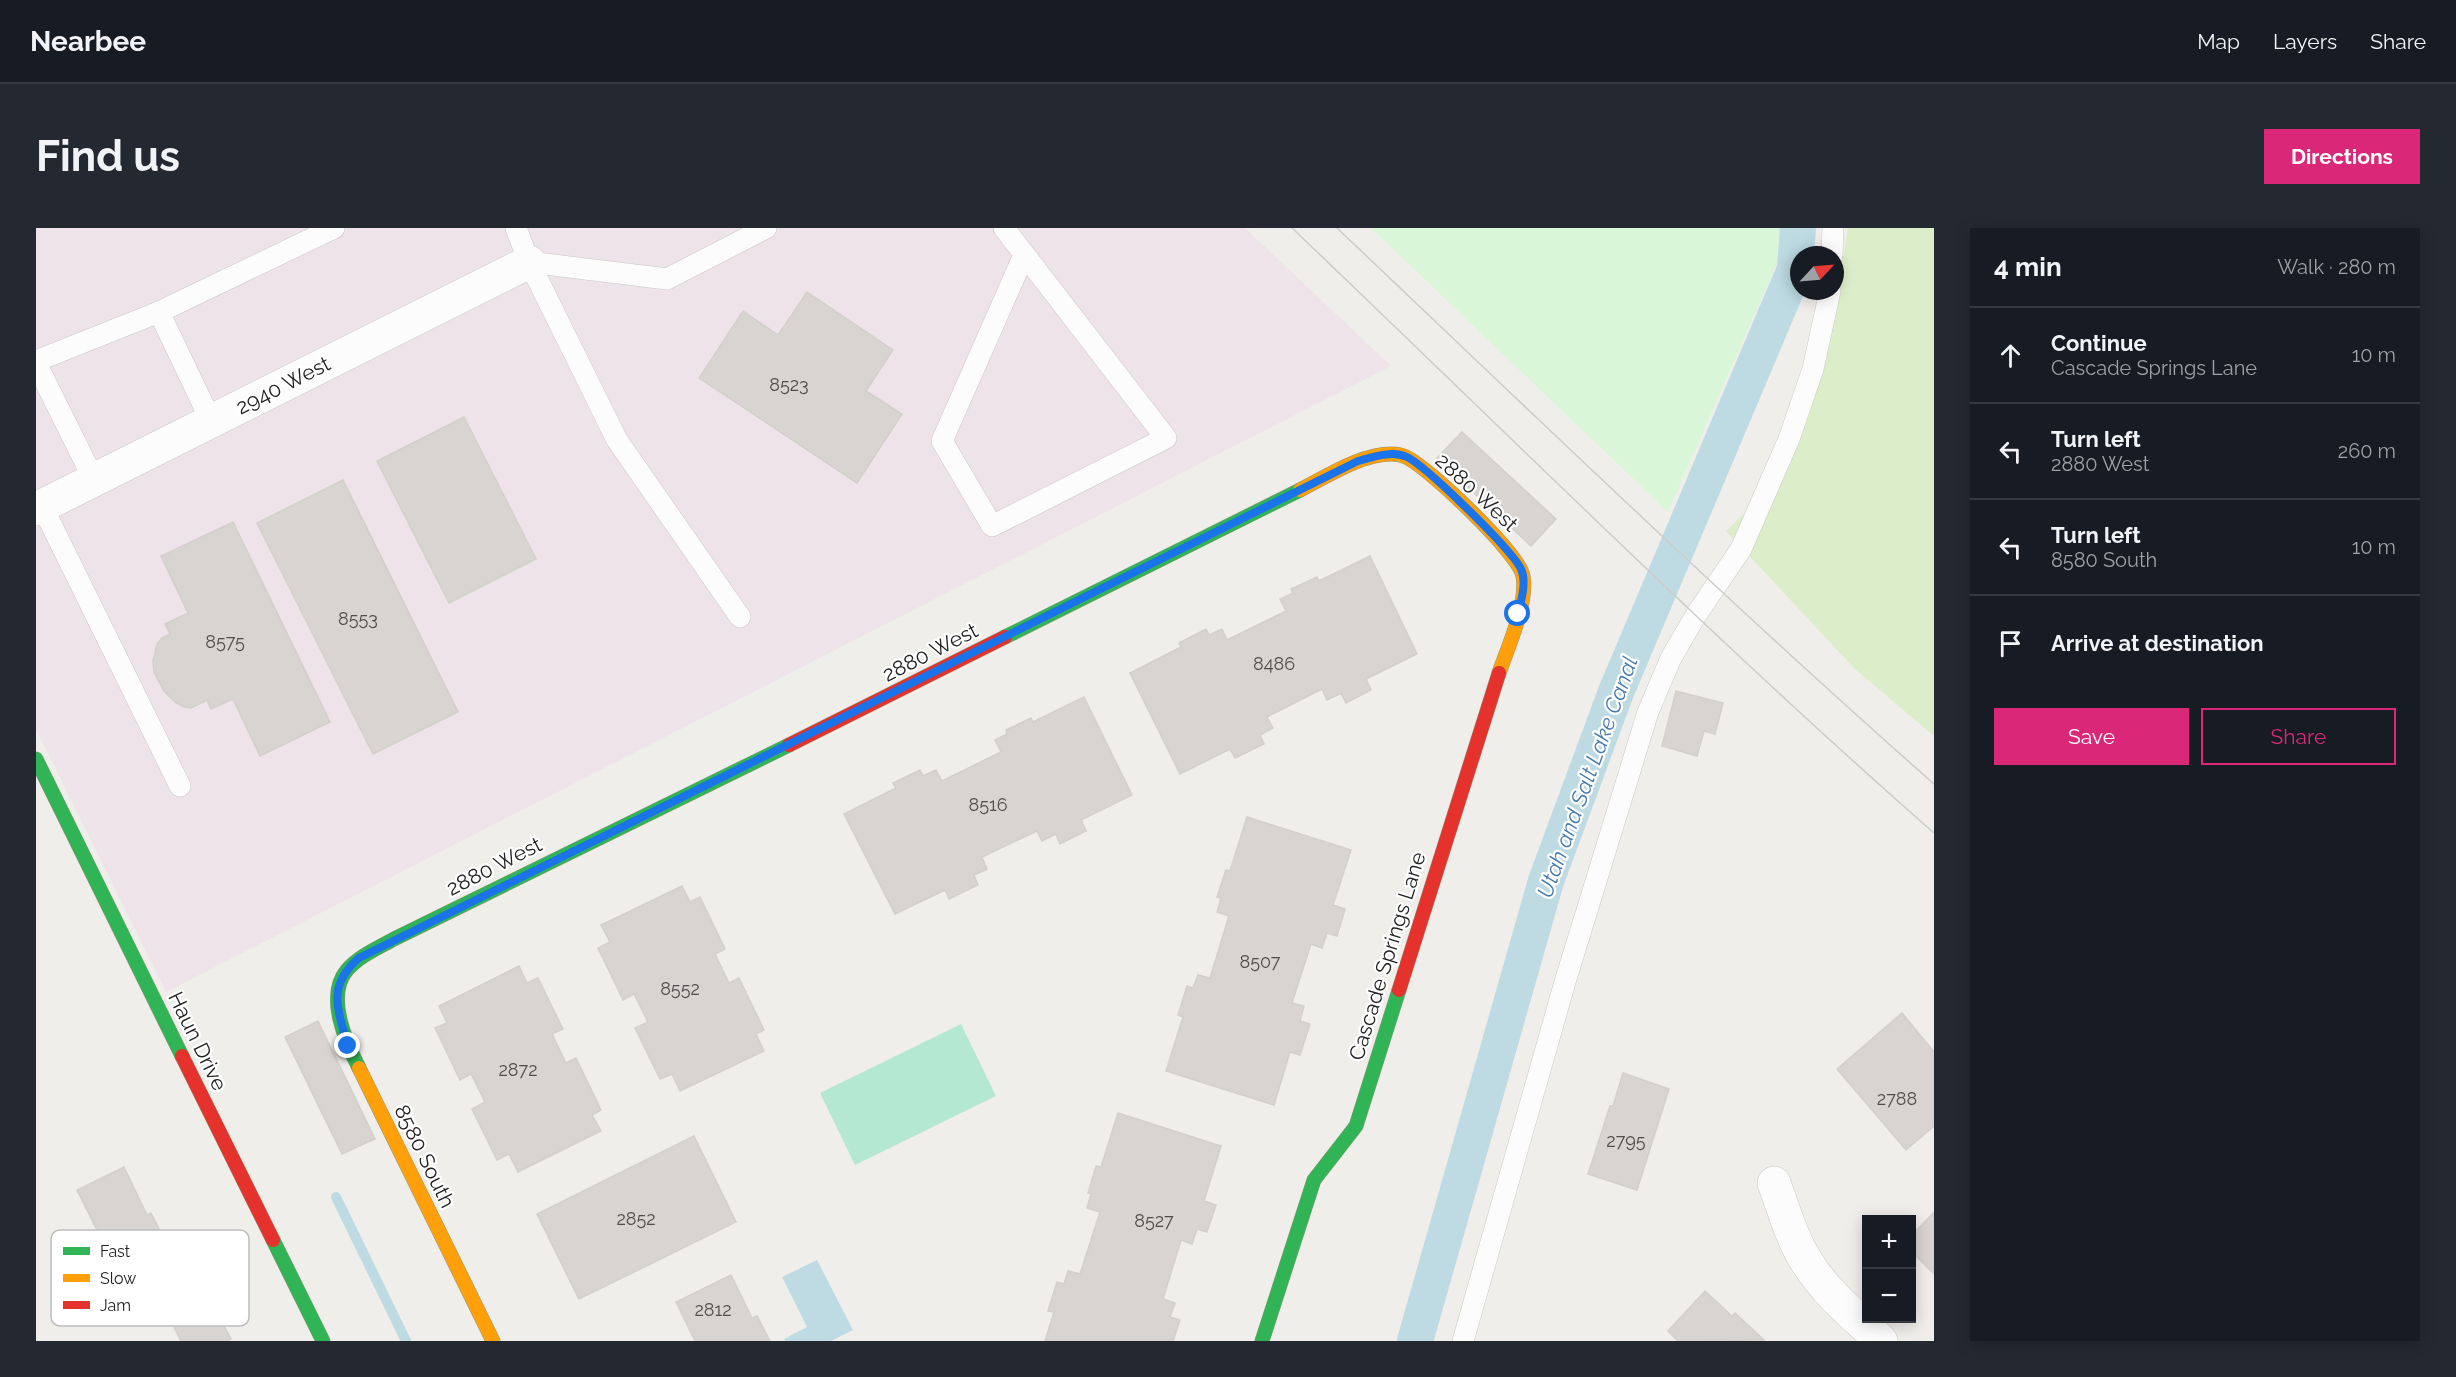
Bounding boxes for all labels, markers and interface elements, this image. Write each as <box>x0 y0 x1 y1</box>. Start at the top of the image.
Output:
text: Nearbee <box>30 25 146 58</box>
text: Map <box>2197 29 2240 54</box>
text: Layers <box>2273 29 2337 54</box>
text: Share <box>2370 29 2426 54</box>
button: Directions <box>2264 129 2420 184</box>
text: Find us <box>36 132 180 181</box>
north arrow <box>1790 246 1844 300</box>
text: 4 min <box>1994 252 2062 282</box>
text: Walk · 280 m <box>2277 255 2396 279</box>
text: Continue <box>2051 330 2147 356</box>
icon: ahead <box>1994 339 2027 372</box>
text: 10 m <box>2352 343 2396 367</box>
street label: 2940 West <box>232 351 334 419</box>
text: Cascade Springs Lane <box>2051 356 2257 380</box>
house number: 8523 <box>769 374 809 395</box>
text: Turn left <box>2051 426 2141 452</box>
icon: left <box>1994 435 2027 468</box>
text: 260 m <box>2338 439 2396 463</box>
street label: 2880 West <box>1431 448 1523 536</box>
text: 2880 West <box>2051 452 2149 476</box>
text: Turn left <box>2051 522 2141 548</box>
icon: left <box>1994 531 2027 564</box>
text: 10 m <box>2352 535 2396 559</box>
text: 8580 South <box>2051 548 2157 572</box>
route start <box>1504 600 1530 626</box>
house number: 8553 <box>338 608 378 629</box>
street label: 2880 West <box>878 617 982 687</box>
icon: arrive <box>1994 627 2027 660</box>
text: Arrive at destination <box>2051 630 2264 656</box>
house number: 8575 <box>205 631 245 652</box>
house number: 8486 <box>1253 653 1295 674</box>
water label: Utah and Salt Lake Canal <box>1531 653 1643 901</box>
button: Save <box>1994 708 2189 765</box>
button: Share <box>2201 708 2396 765</box>
house number: 8516 <box>968 794 1008 815</box>
street label: 2880 West <box>442 831 546 901</box>
street label: Cascade Springs Lane <box>1343 849 1431 1063</box>
house number: 8507 <box>1240 951 1281 972</box>
house number: 8552 <box>660 978 700 999</box>
street label: Haun Drive <box>163 987 233 1095</box>
route end <box>334 1032 360 1058</box>
house number: 2872 <box>498 1059 538 1080</box>
house number: 2788 <box>1877 1088 1917 1109</box>
street label: 8580 South <box>389 1100 461 1212</box>
house number: 2795 <box>1606 1130 1646 1151</box>
house number: 2852 <box>616 1208 656 1229</box>
house number: 8527 <box>1134 1210 1174 1231</box>
map controls <box>1862 1215 1916 1323</box>
button: + <box>1862 1215 1916 1269</box>
legend <box>51 1230 249 1326</box>
text: Fast <box>100 1242 131 1261</box>
text: Slow <box>100 1269 136 1288</box>
button: − <box>1862 1269 1916 1323</box>
text: Jam <box>100 1296 131 1315</box>
house number: 2812 <box>694 1299 732 1320</box>

